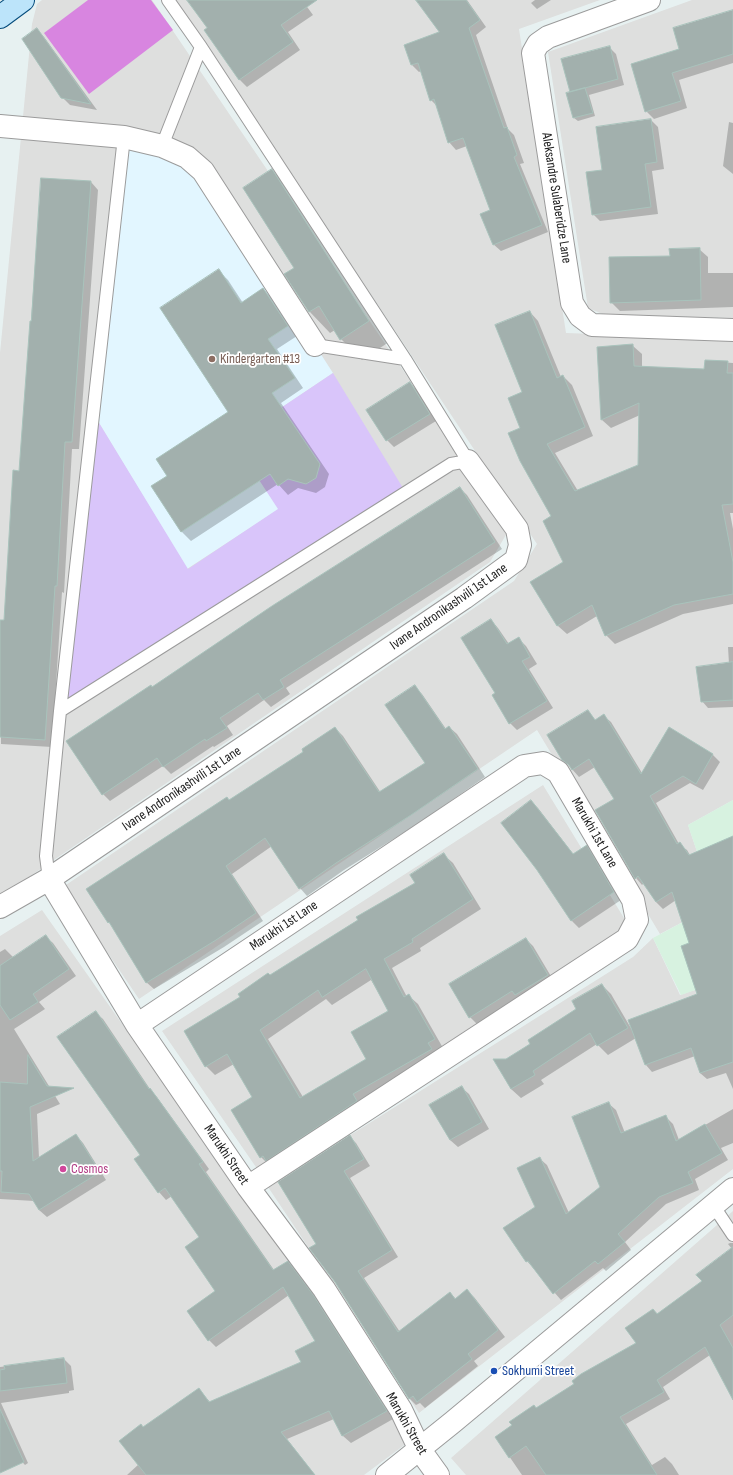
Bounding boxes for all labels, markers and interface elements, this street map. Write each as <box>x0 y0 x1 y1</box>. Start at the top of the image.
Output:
street label: Aleksandre Sulaberidze Lane <box>537 131 575 265</box>
place label: Kindergarten #13 <box>220 351 300 367</box>
marker: Kindergarten #13 <box>207 354 217 364</box>
street label: Ivane Andronikashvili 1st Lane <box>387 560 511 654</box>
street label: Ivane Andronikashvili 1st Lane <box>119 743 245 835</box>
street label: Marukhi 1st Lane <box>567 795 621 871</box>
street label: Marukhi 1st Lane <box>247 897 321 955</box>
street label: Marukhi Street <box>200 1122 252 1188</box>
place label: Cosmos <box>71 1161 108 1177</box>
marker: Cosmos <box>58 1164 68 1174</box>
place label: Sokhumi Street <box>502 1363 574 1379</box>
marker: Sokhumi Street <box>489 1366 499 1376</box>
street label: Marukhi Street <box>381 1390 431 1458</box>

